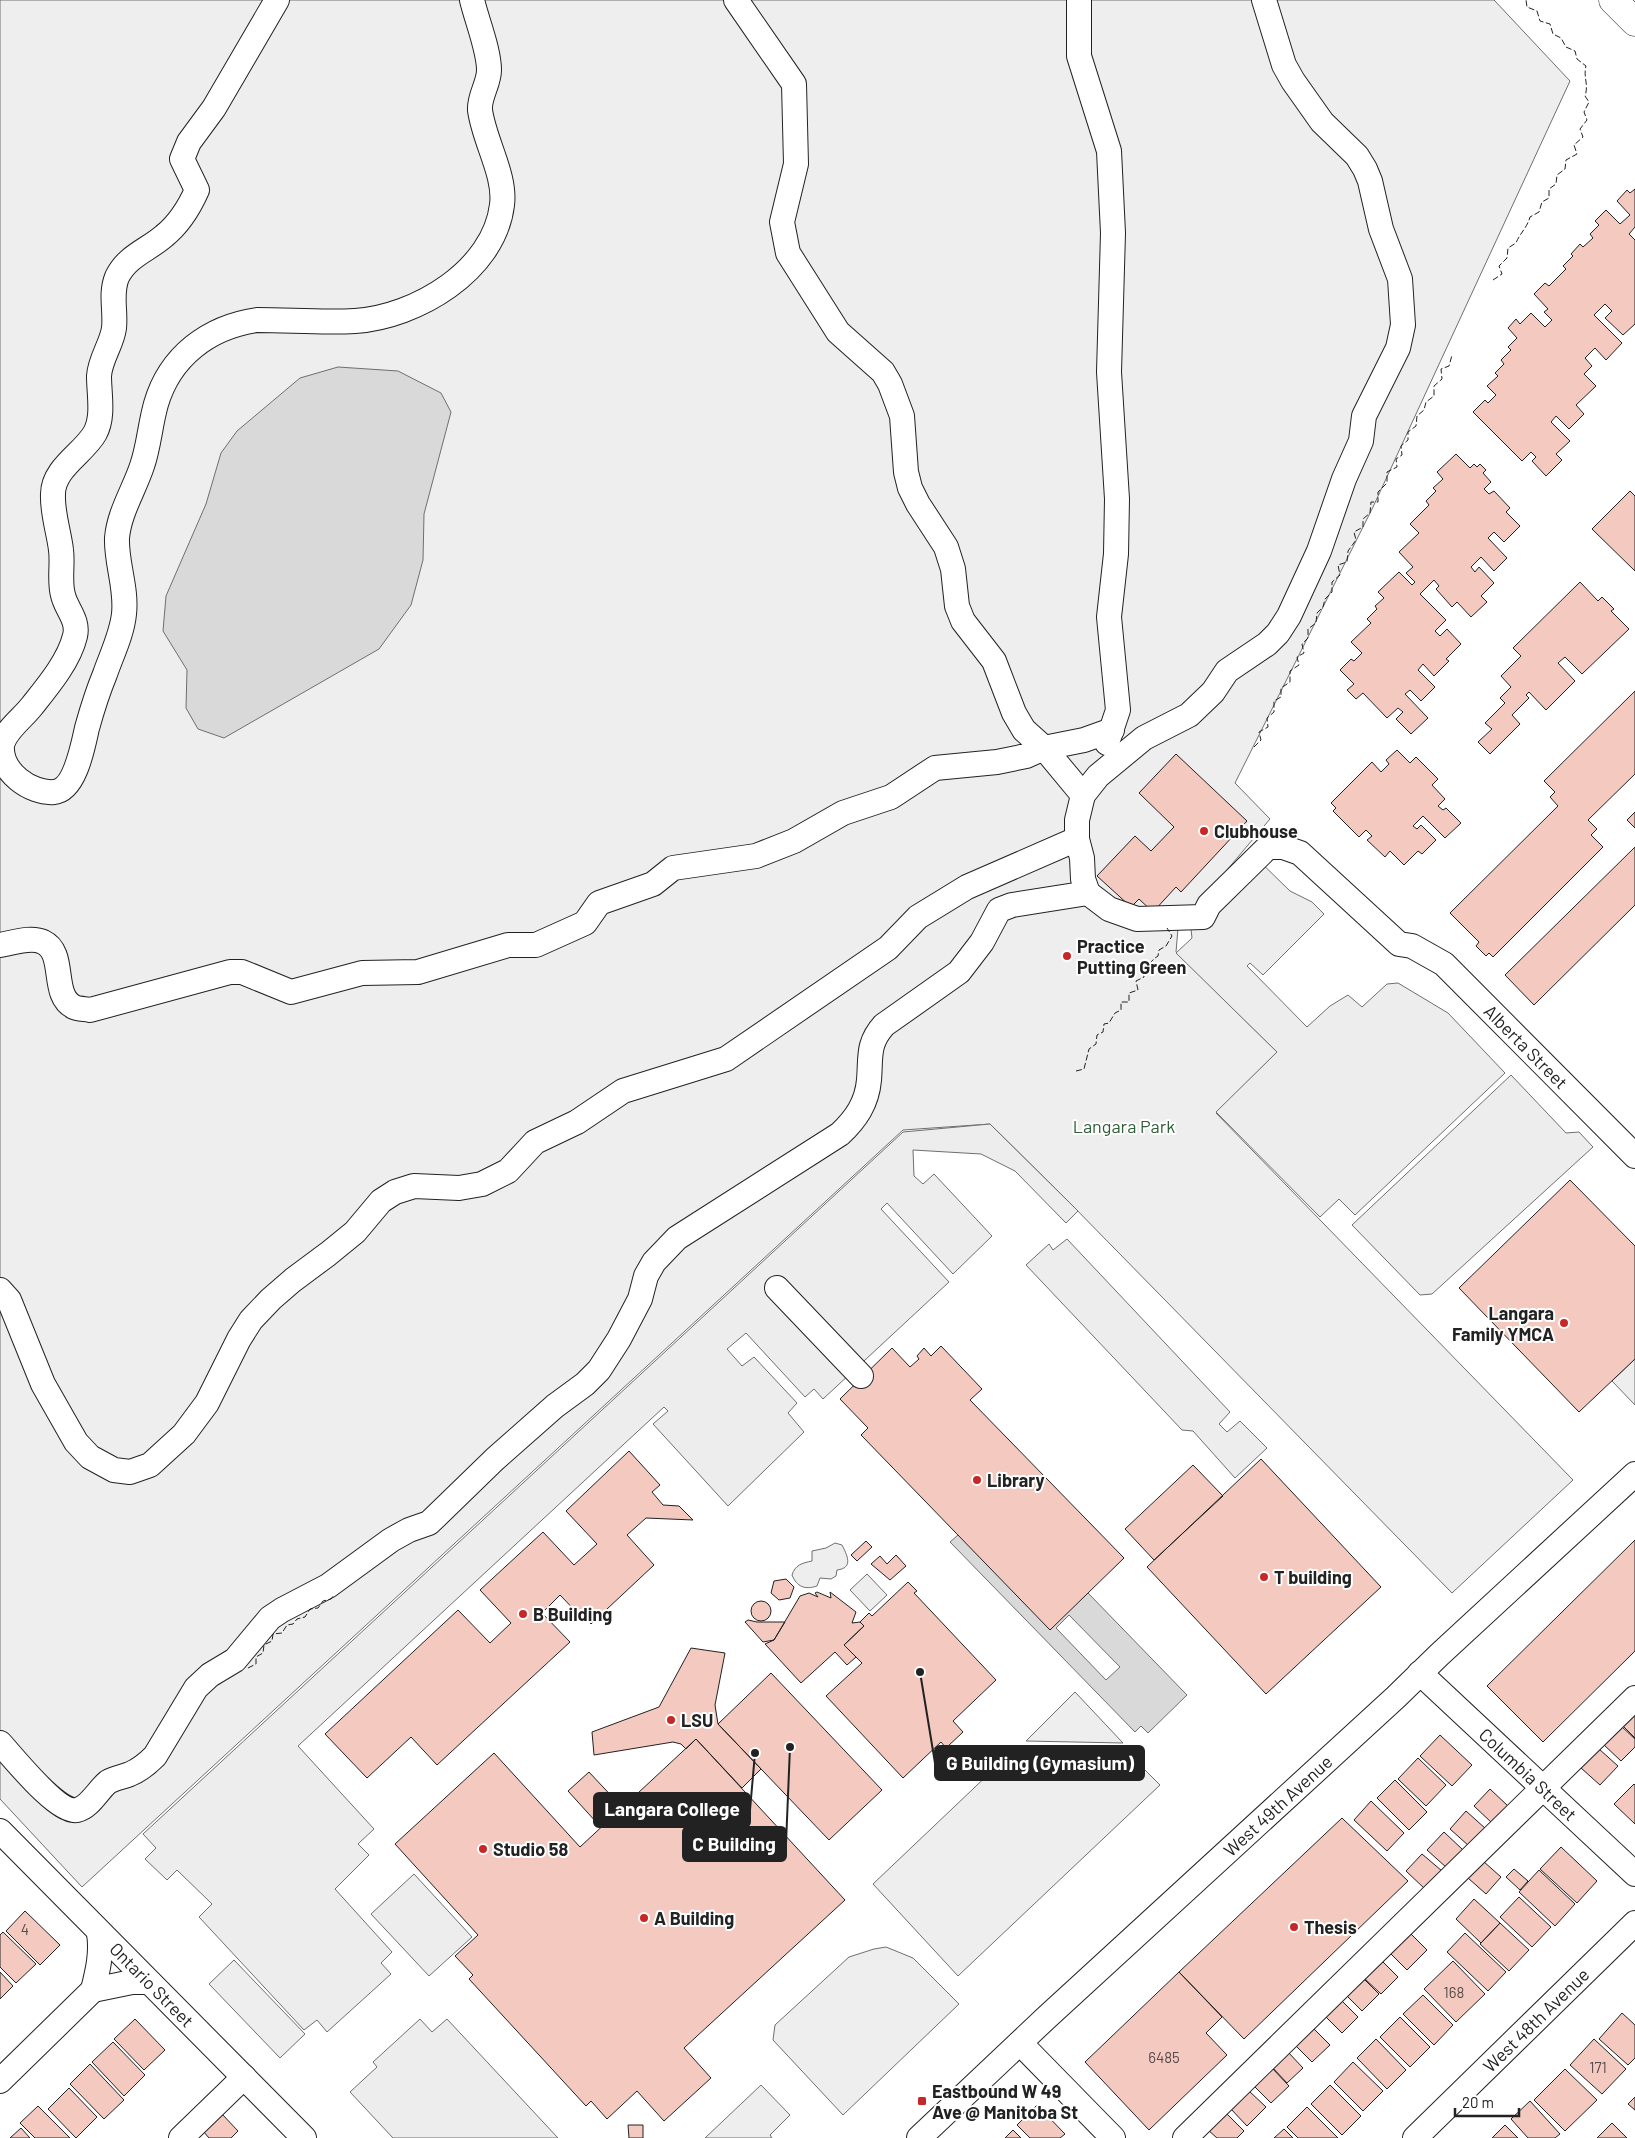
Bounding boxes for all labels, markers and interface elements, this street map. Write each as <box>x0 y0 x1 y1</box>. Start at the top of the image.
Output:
place label: Clubhouse <box>1214 820 1298 842</box>
marker: Clubhouse <box>1198 825 1210 837</box>
place label: Practice Putting Green <box>1077 935 1186 978</box>
marker: Practice Putting Green <box>1061 950 1073 962</box>
street label: Alberta Street <box>1480 1000 1573 1093</box>
park label: Langara Park <box>1073 1115 1175 1137</box>
place label: Langara Family YMCA <box>1452 1302 1554 1345</box>
marker: Langara Family YMCA <box>1558 1317 1570 1329</box>
place label: Library <box>987 1469 1045 1491</box>
marker: Library <box>971 1474 983 1486</box>
place label: T building <box>1274 1566 1352 1588</box>
marker: T building <box>1258 1571 1270 1583</box>
place label: B Building <box>533 1603 612 1625</box>
marker: B Building <box>517 1608 529 1620</box>
place label: LSU <box>681 1709 713 1731</box>
marker: LSU <box>665 1714 677 1726</box>
street label: Columbia Street <box>1475 1723 1582 1825</box>
callout: G Building (Gymasium) <box>935 1746 1144 1780</box>
street label: West 49th Avenue <box>1219 1750 1337 1861</box>
text: G Building (Gymasium) <box>946 1751 1134 1774</box>
callout: Langara College <box>594 1793 750 1827</box>
text: Langara College <box>604 1797 740 1820</box>
callout: C Building <box>683 1827 786 1861</box>
text: C Building <box>692 1832 776 1855</box>
place label: Studio 58 <box>493 1838 568 1860</box>
marker: Studio 58 <box>477 1843 489 1855</box>
place label: A Building <box>654 1907 734 1929</box>
marker: A Building <box>638 1912 650 1924</box>
place label: Thesis <box>1304 1916 1357 1938</box>
house number: 4 <box>21 1920 29 1938</box>
marker: Thesis <box>1288 1921 1300 1933</box>
street label: Ontario Street <box>105 1938 199 2031</box>
street label: West 48th Avenue <box>1478 1963 1593 2077</box>
house number: 168 <box>1444 1983 1464 2001</box>
house number: 6485 <box>1148 2048 1180 2066</box>
house number: 171 <box>1589 2058 1607 2076</box>
place label: Eastbound W 49 Ave @ Manitoba St <box>932 2080 1078 2123</box>
scale bar <box>1455 2086 1519 2118</box>
text: 20 m <box>1462 2093 1494 2111</box>
marker: Eastbound W 49 Ave @ Manitoba St <box>916 2095 928 2107</box>

